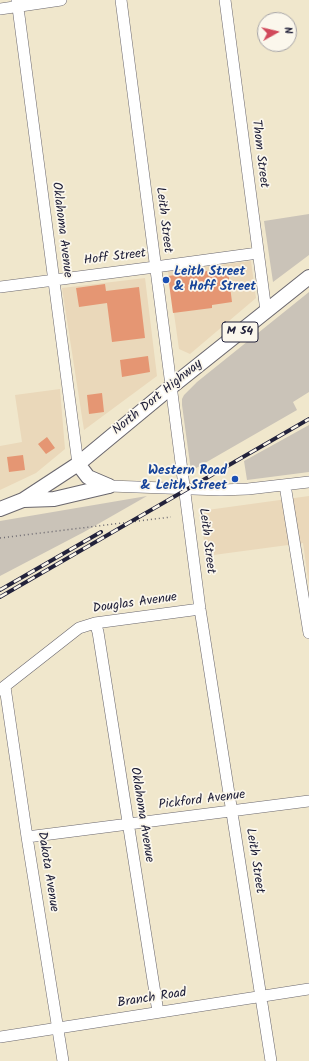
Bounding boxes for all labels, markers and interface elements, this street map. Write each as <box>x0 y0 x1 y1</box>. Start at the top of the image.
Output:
north arrow <box>257 12 297 52</box>
text: N <box>278 26 297 35</box>
street label: Thom Street <box>247 119 271 189</box>
street label: Oklahoma Avenue <box>47 181 75 279</box>
street label: Leith Street <box>151 186 175 254</box>
street label: Hoff Street <box>83 246 147 270</box>
place label: Leith Street & Hoff Street <box>174 265 256 296</box>
marker: Leith Street & Hoff Street <box>161 275 171 285</box>
road number: M 54 <box>222 322 258 342</box>
street label: North Dort Highway <box>110 357 206 439</box>
place label: Western Road & Leith Street <box>140 464 227 495</box>
marker: Western Road & Leith Street <box>230 474 240 484</box>
street label: Leith Street <box>194 507 218 575</box>
street label: Douglas Avenue <box>92 590 178 618</box>
street label: Oklahoma Avenue <box>126 766 156 864</box>
street label: Pickford Avenue <box>158 788 246 814</box>
street label: Leith Street <box>241 827 267 895</box>
street label: Dakota Avenue <box>33 831 61 913</box>
street label: Branch Road <box>116 986 188 1012</box>

